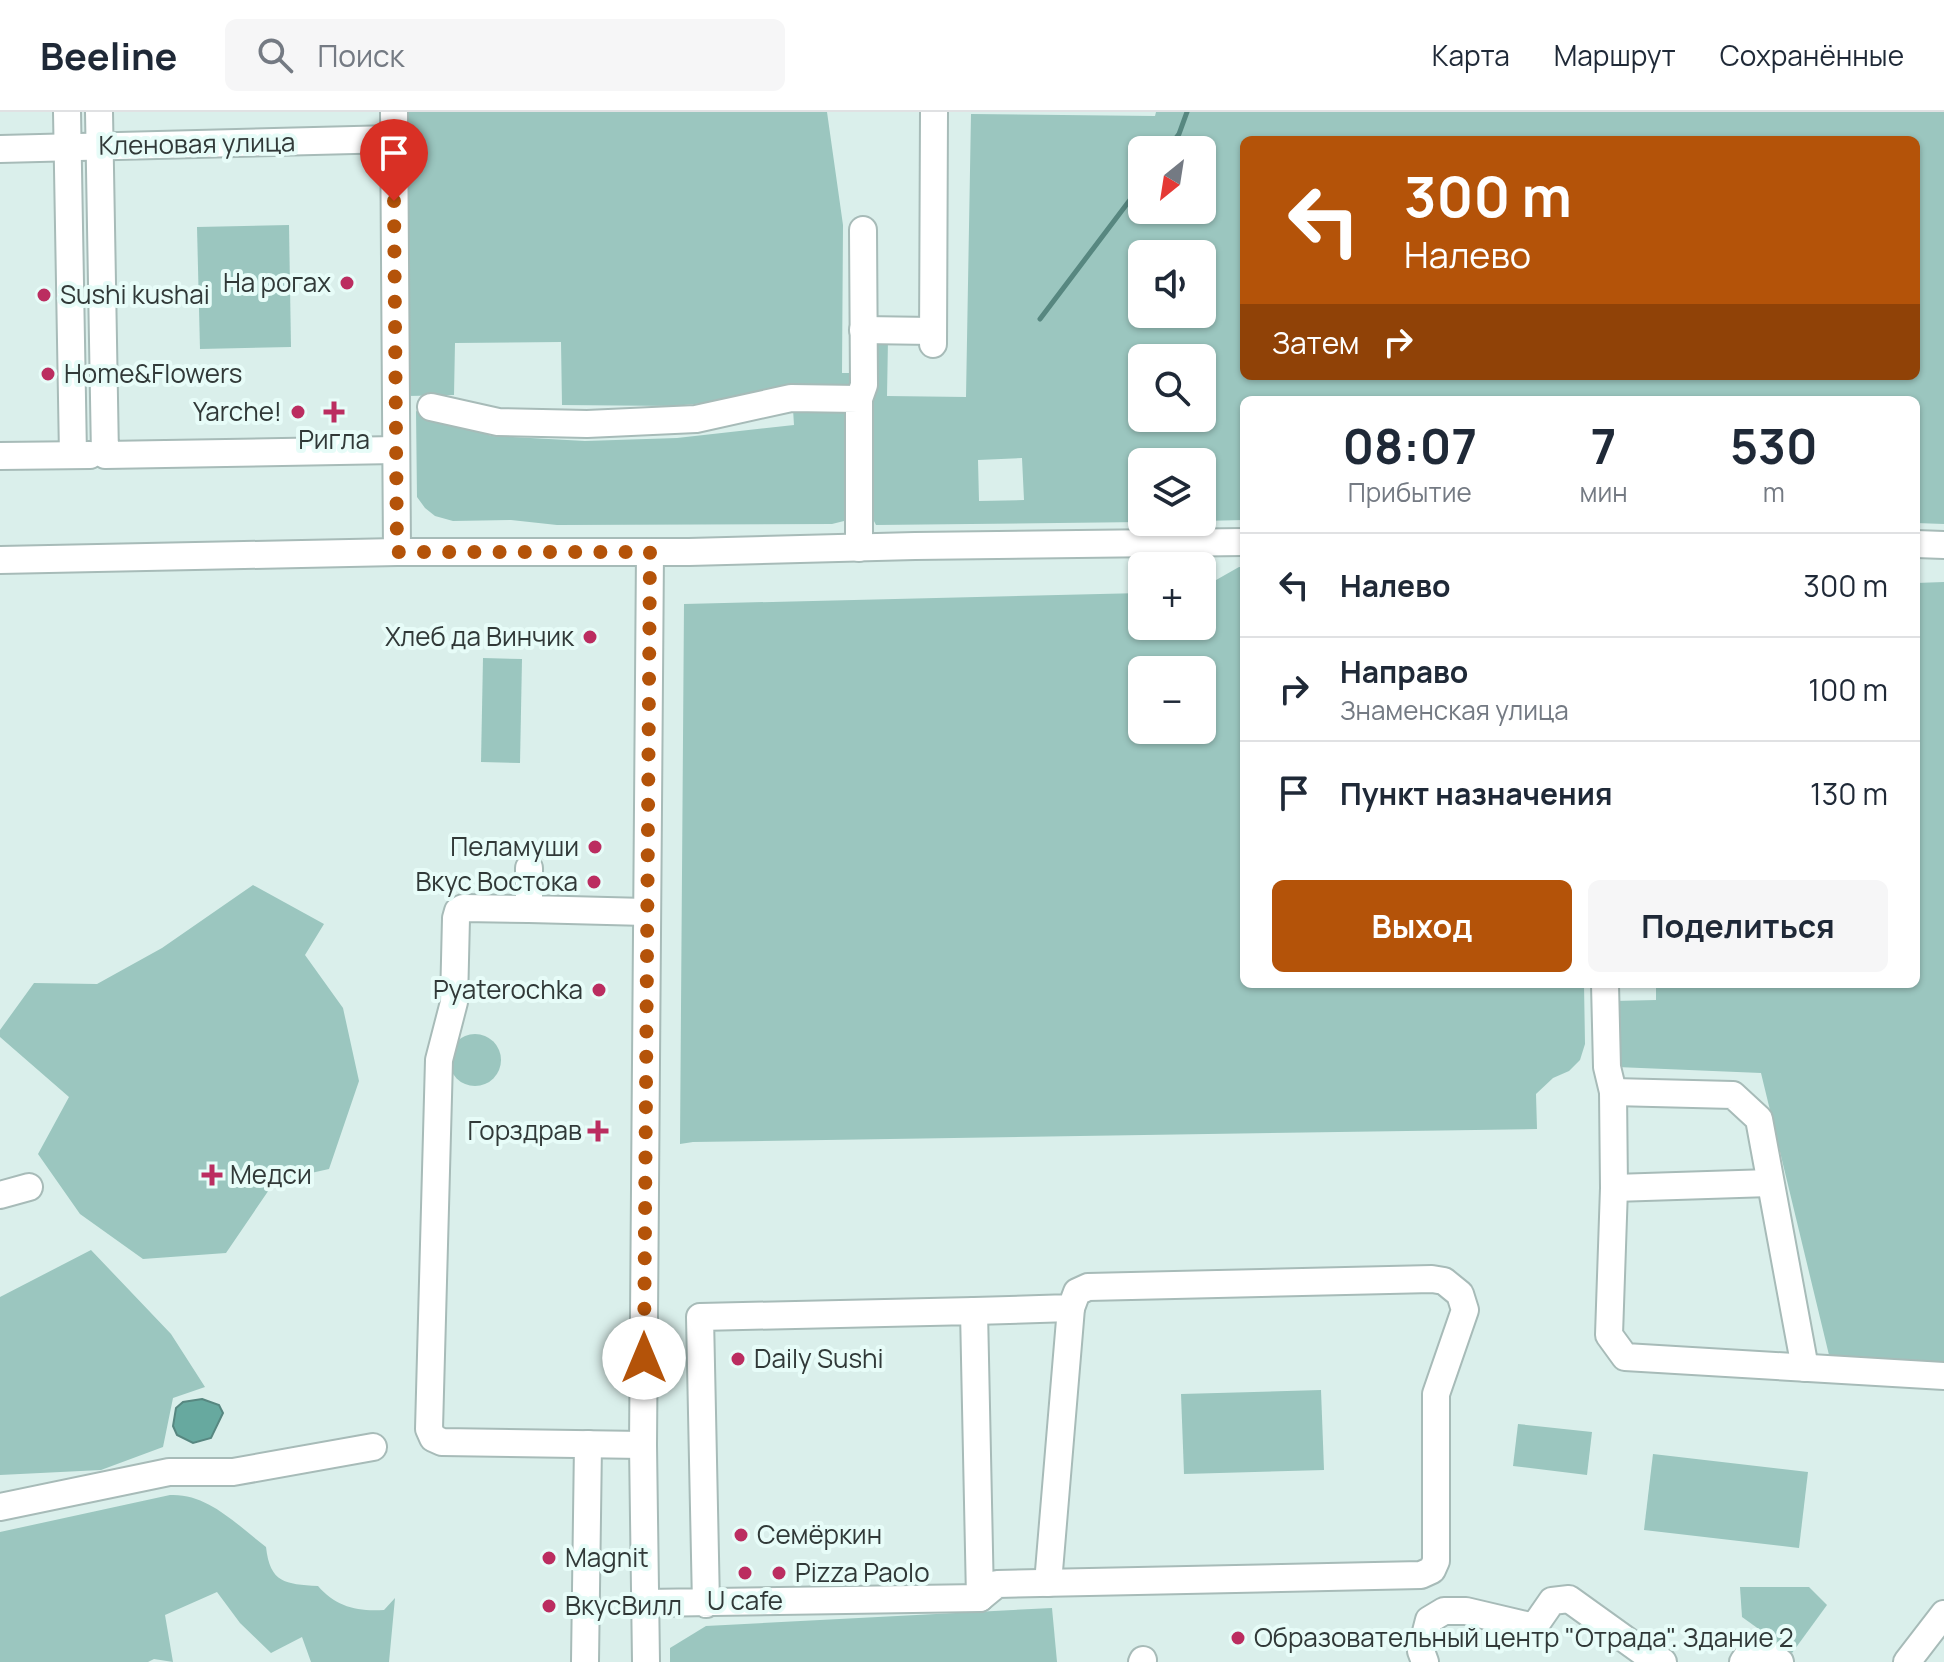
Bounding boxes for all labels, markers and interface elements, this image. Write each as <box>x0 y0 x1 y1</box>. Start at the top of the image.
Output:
search box <box>225 19 785 91</box>
text: Beeline <box>40 29 177 81</box>
icon: search <box>253 33 297 77</box>
text: Поиск <box>317 35 404 76</box>
text: Карта <box>1432 36 1510 74</box>
text: Маршрут <box>1554 36 1676 74</box>
text: Сохранённые <box>1720 36 1904 74</box>
pin <box>360 119 428 201</box>
street label: Кленовая улица <box>98 123 296 163</box>
icon: arrive <box>372 131 416 175</box>
north arrow <box>1128 136 1216 224</box>
map controls <box>1128 136 1216 744</box>
text: 300 m <box>1404 157 1572 234</box>
icon: left <box>1272 168 1376 272</box>
text: Налево <box>1404 230 1531 279</box>
button: sound <box>1128 240 1216 328</box>
place label: На рогах <box>223 264 331 300</box>
marker: На рогах <box>338 274 356 292</box>
place label: Sushi kushai <box>60 276 210 312</box>
marker: Sushi kushai <box>35 286 53 304</box>
icon: right <box>1376 320 1420 364</box>
text: Затем <box>1272 322 1360 363</box>
button: search <box>1128 344 1216 432</box>
place label: Home&Flowers <box>64 355 242 391</box>
marker: Home&Flowers <box>39 365 57 383</box>
place label: Yarche! <box>193 393 282 429</box>
marker: Yarche! <box>289 403 307 421</box>
marker: Ригла <box>325 403 343 421</box>
text: 08:07 <box>1342 413 1477 478</box>
text: 7 <box>1591 413 1616 478</box>
text: 530 <box>1730 413 1818 478</box>
place label: Ригла <box>298 421 370 457</box>
button: layers <box>1128 448 1216 536</box>
text: Прибытие <box>1348 474 1472 510</box>
text: мин <box>1579 474 1628 510</box>
text: m <box>1763 474 1785 510</box>
button: + <box>1128 552 1216 640</box>
icon: left <box>1272 563 1316 607</box>
text: Налево <box>1340 565 1450 606</box>
text: 300 m <box>1803 565 1888 606</box>
place label: Хлеб да Винчик <box>385 618 575 654</box>
marker: Хлеб да Винчик <box>581 628 599 646</box>
text: Направо <box>1340 651 1468 692</box>
button: − <box>1128 656 1216 744</box>
icon: right <box>1272 667 1316 711</box>
text: 100 m <box>1808 669 1888 710</box>
text: Знаменская улица <box>1340 692 1569 728</box>
icon: arrive <box>1272 771 1316 815</box>
text: Пункт назначения <box>1340 773 1613 814</box>
text: 130 m <box>1810 773 1888 814</box>
place label: Пеламуши <box>450 828 579 864</box>
marker: Пеламуши <box>586 838 604 856</box>
place label: Вкус Востока <box>415 863 578 899</box>
marker: Вкус Востока <box>585 873 603 891</box>
button: Выход <box>1272 880 1572 972</box>
button: Поделиться <box>1588 880 1888 972</box>
place label: Pyaterochka <box>433 971 583 1007</box>
marker: Pyaterochka <box>590 981 608 999</box>
place label: Горздрав <box>468 1112 582 1148</box>
marker: Горздрав <box>589 1122 607 1140</box>
place label: Медси <box>230 1156 312 1192</box>
marker: Медси <box>201 1164 223 1186</box>
position arrow <box>602 1316 686 1400</box>
place label: Daily Sushi <box>754 1340 884 1376</box>
marker: Daily Sushi <box>729 1350 747 1368</box>
place label: Семёркин <box>757 1516 882 1552</box>
marker: Семёркин <box>732 1526 750 1544</box>
place label: Magnit <box>565 1539 649 1575</box>
marker: Magnit <box>540 1549 558 1567</box>
place label: Pizza Paolo <box>795 1554 930 1590</box>
marker: U cafe <box>736 1564 754 1582</box>
marker: Pizza Paolo <box>770 1564 788 1582</box>
place label: U cafe <box>707 1582 783 1618</box>
place label: ВкусВилл <box>565 1587 682 1623</box>
marker: ВкусВилл <box>540 1597 558 1615</box>
place label: Образовательный центр "Отрада". Здание 2 <box>1254 1619 1794 1655</box>
marker: Образовательный центр "Отрада". Здание 2 <box>1229 1629 1247 1647</box>

